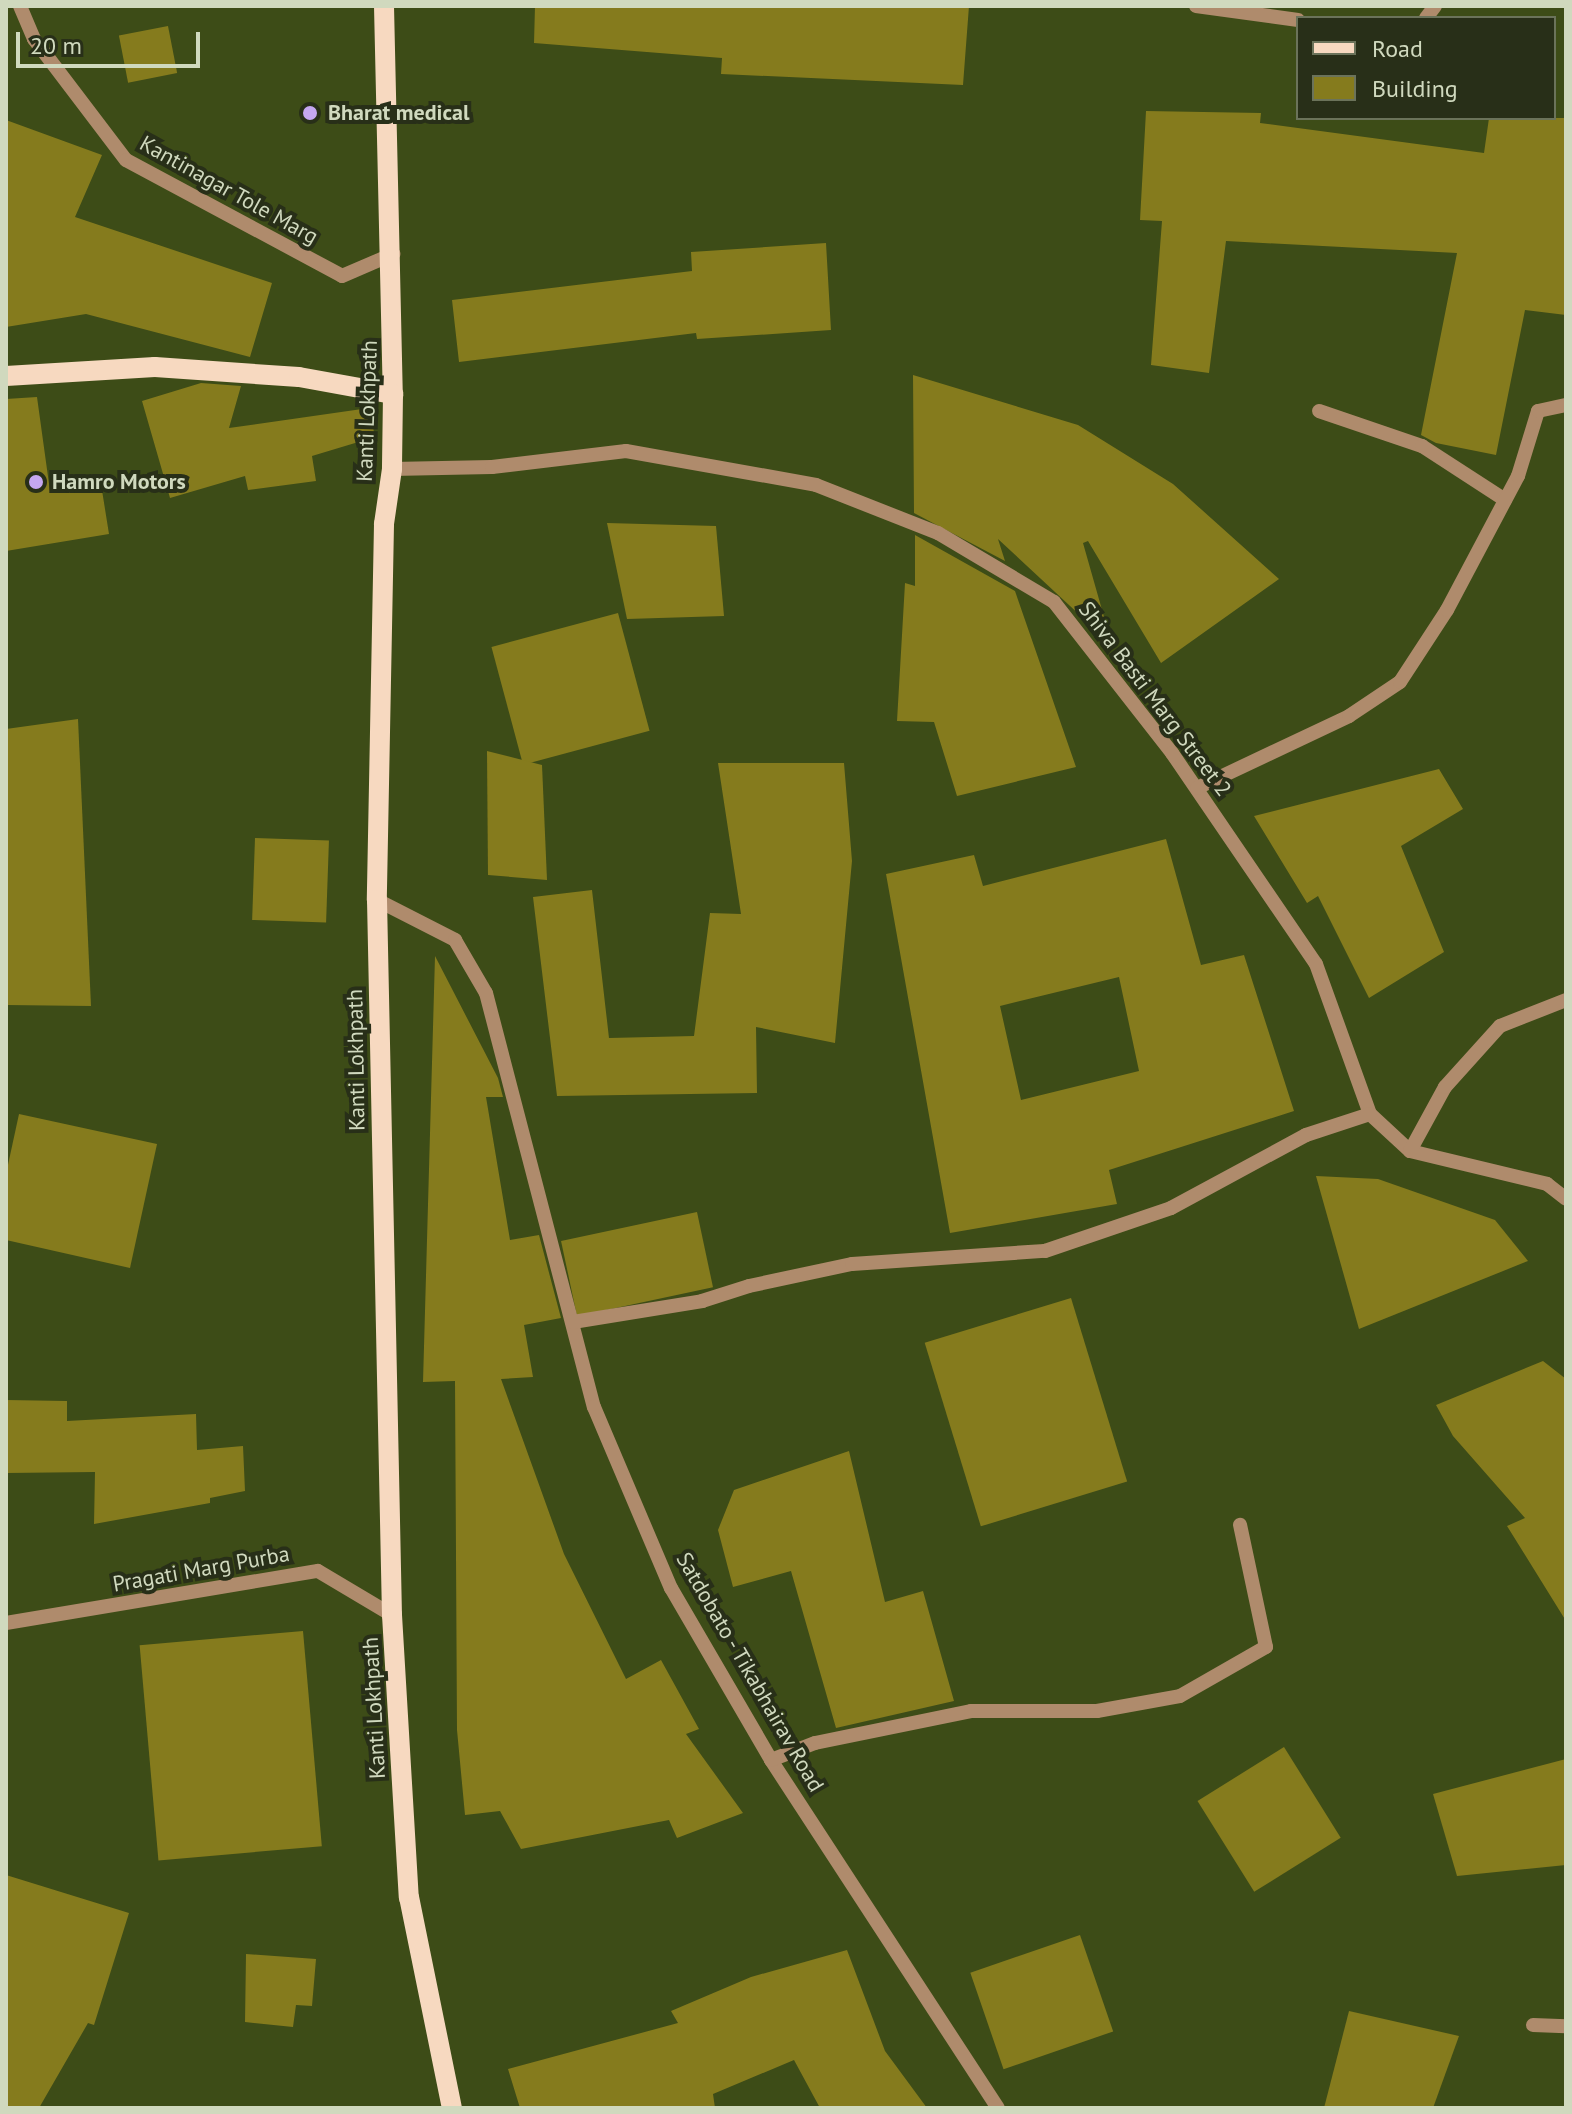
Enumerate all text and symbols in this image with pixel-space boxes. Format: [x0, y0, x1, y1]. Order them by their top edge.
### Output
scale bar [20, 16, 204, 66]
legend [1296, 16, 1556, 120]
text: 20 m [30, 30, 82, 61]
text: Road [1372, 33, 1423, 64]
text: Building [1372, 73, 1458, 104]
place label: Bharat medical [328, 100, 469, 126]
marker: Bharat medical [299, 102, 321, 124]
street label: Kantinagar Tole Marg [135, 130, 323, 250]
street label: Kanti Lokhpath [351, 340, 383, 482]
place label: Hamro Motors [52, 469, 186, 495]
marker: Hamro Motors [27, 473, 45, 491]
street label: Shiva Basti Marg Street 2 [1073, 597, 1237, 801]
street label: Kanti Lokhpath [342, 989, 370, 1131]
street label: Pragati Marg Purba [111, 1540, 291, 1598]
street label: Satdobato - Tikabhairav Road [669, 1546, 831, 1798]
street label: Kanti Lokhpath [357, 1637, 391, 1779]

